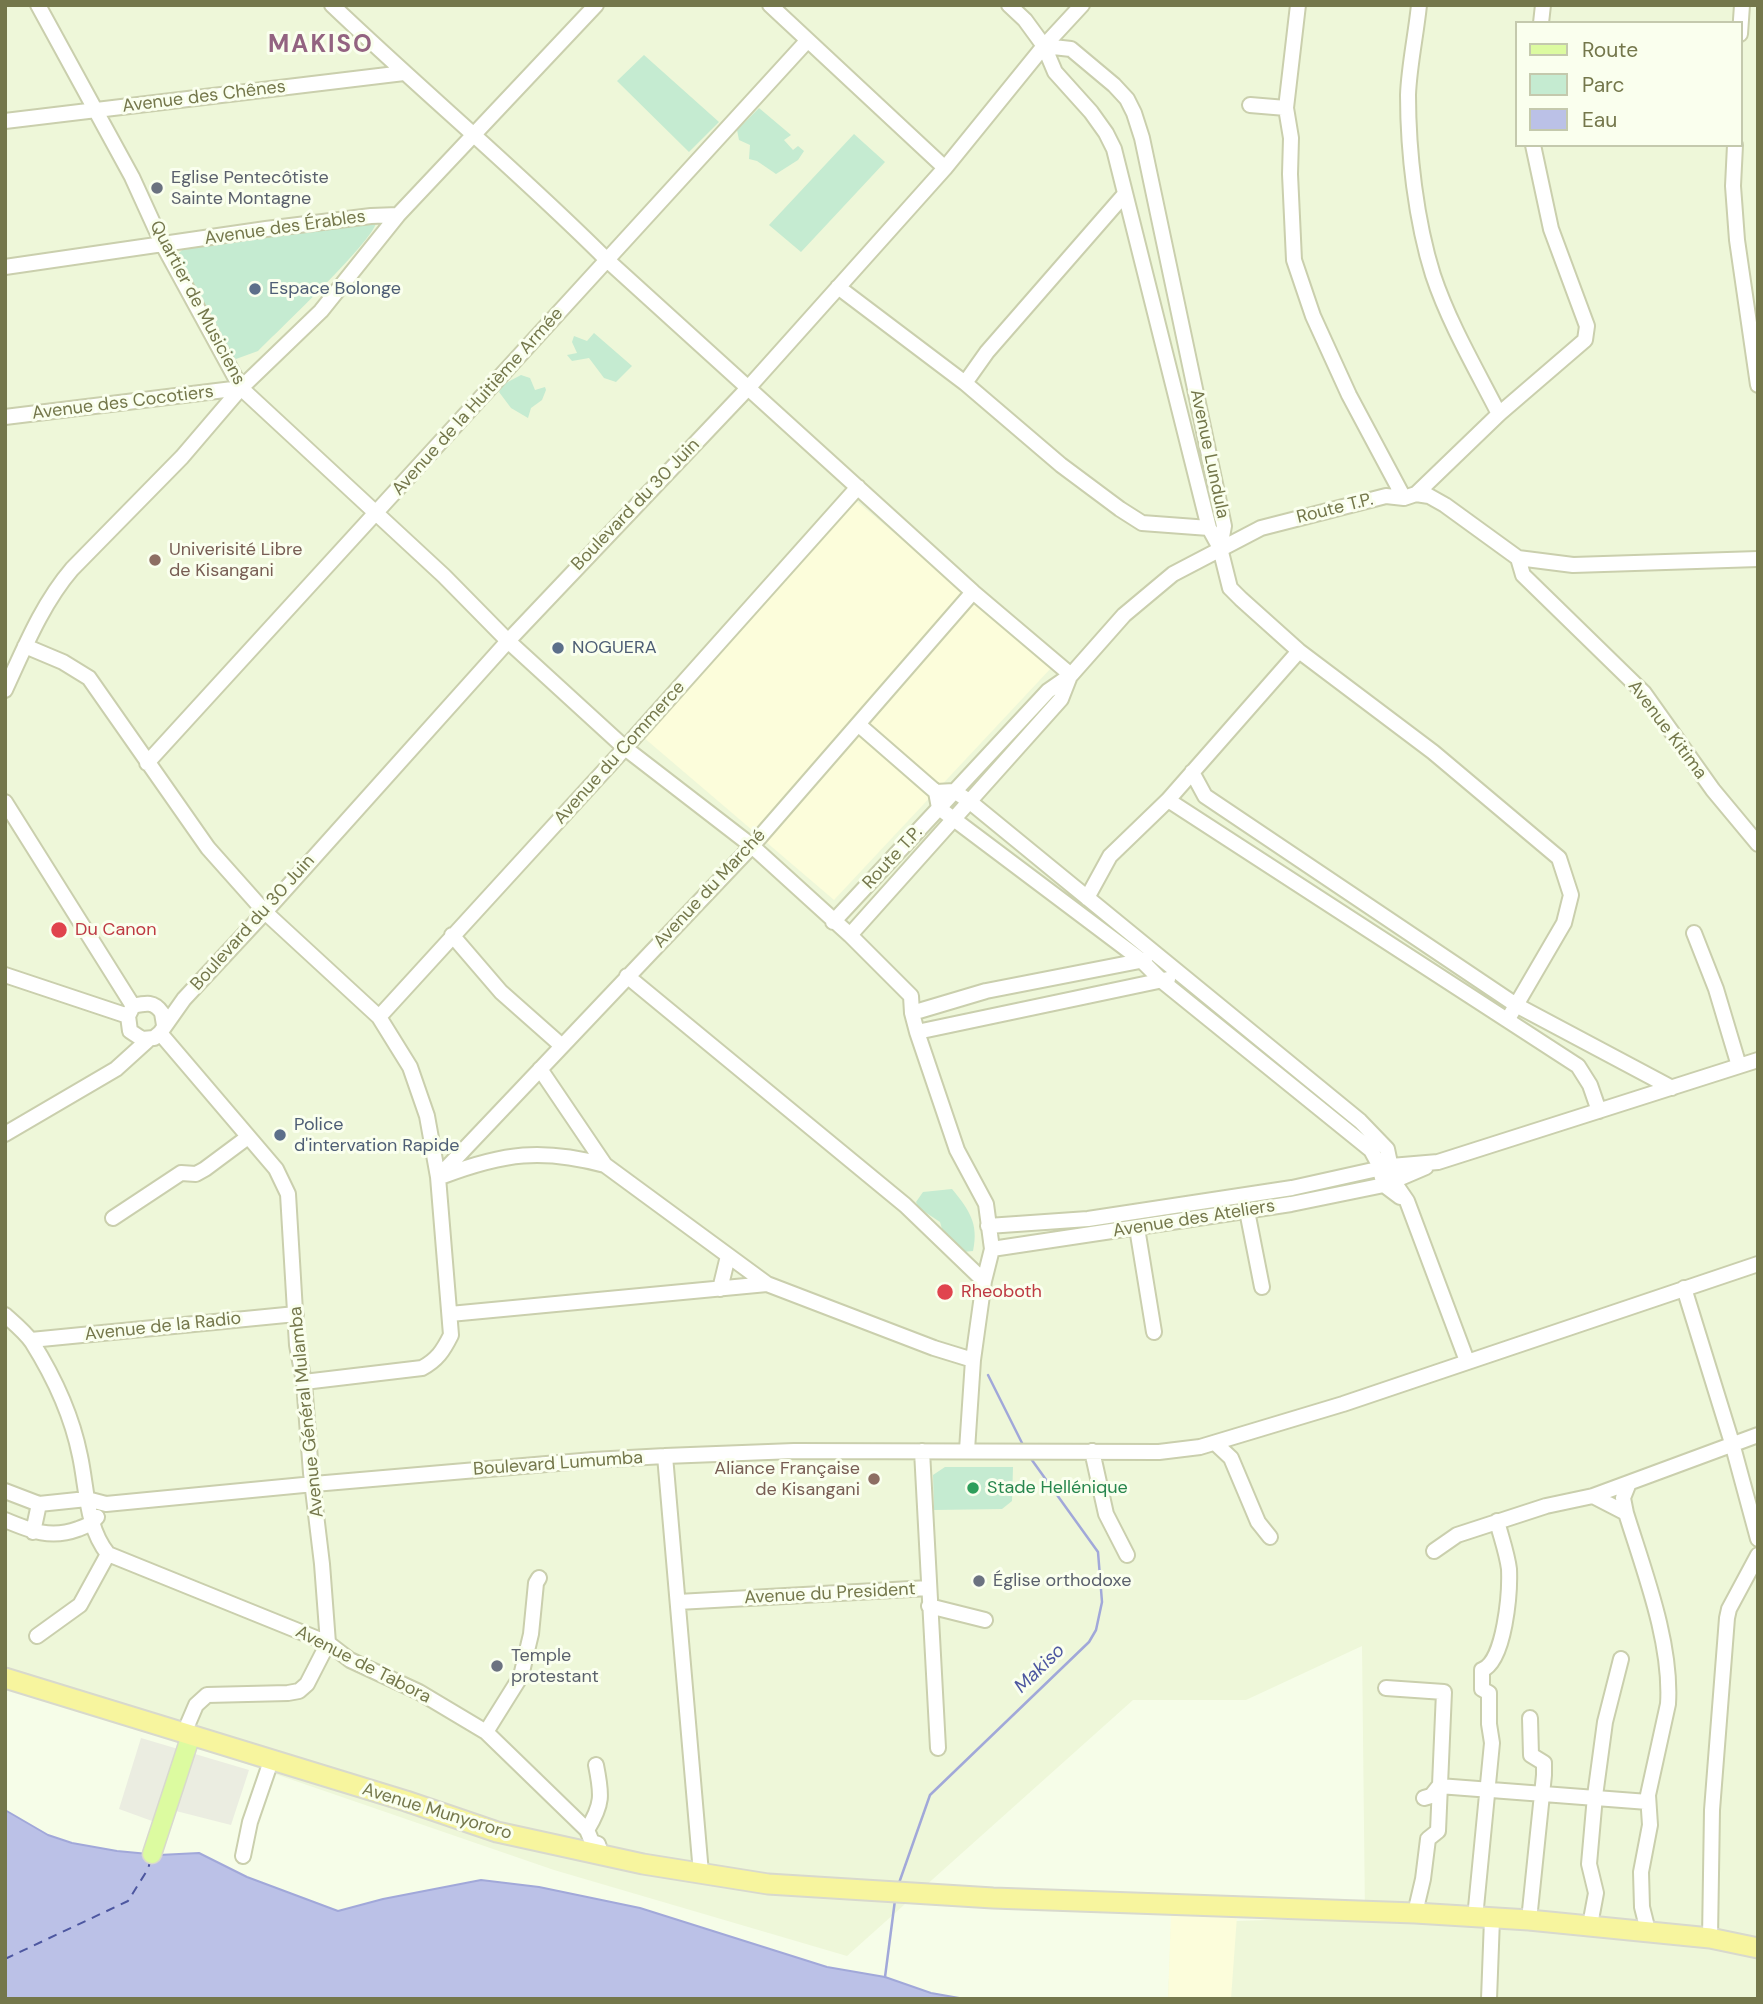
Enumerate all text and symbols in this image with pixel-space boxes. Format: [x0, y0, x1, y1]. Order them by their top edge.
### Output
legend [1514, 21, 1742, 147]
district label: MAKISO [269, 32, 373, 60]
text: Route [1582, 36, 1638, 64]
text: Parc [1582, 71, 1625, 99]
street label: Avenue des Chênes [121, 76, 287, 118]
text: Eau [1582, 106, 1617, 134]
place label: Eglise Pentecôtiste Sainte Montagne [171, 167, 329, 210]
marker: Eglise Pentecôtiste Sainte Montagne [149, 180, 165, 196]
street label: Avenue des Érables [203, 206, 367, 250]
street label: Quartier de Musiciens [144, 217, 250, 389]
place label: Espace Bolonge [269, 278, 401, 300]
marker: Espace Bolonge [247, 281, 263, 297]
street label: Avenue de la Huitième Armée [388, 304, 568, 500]
street label: Avenue des Cocotiers [31, 381, 215, 425]
street label: Avenue Lundula [1185, 387, 1233, 521]
street label: Boulevard du 30 Juin [567, 435, 705, 575]
street label: Route T.P. [1295, 489, 1375, 529]
place label: Univerisité Libre de Kisangani [169, 539, 302, 582]
marker: Univerisité Libre de Kisangani [147, 552, 163, 568]
place label: NOGUERA [572, 637, 657, 659]
marker: NOGUERA [550, 640, 566, 656]
street label: Avenue Kitima [1623, 676, 1711, 784]
street label: Avenue du Commerce [550, 677, 690, 829]
street label: Route T.P. [859, 822, 927, 894]
street label: Avenue du Marché [649, 825, 771, 953]
street label: Boulevard du 30 Juin [186, 851, 320, 995]
place label: Du Canon [75, 919, 157, 941]
marker: Du Canon [49, 920, 69, 940]
place label: Police d'intervation Rapide [294, 1114, 460, 1156]
marker: Police d'intervation Rapide [272, 1127, 288, 1143]
street label: Avenue des Ateliers [1111, 1196, 1277, 1242]
place label: Rheoboth [961, 1281, 1042, 1303]
marker: Rheoboth [935, 1282, 955, 1302]
street label: Avenue Général Mulamba [285, 1305, 329, 1519]
street label: Avenue de la Radio [84, 1308, 242, 1346]
street label: Boulevard Lumumba [472, 1447, 644, 1481]
place label: Aliance Française de Kisangani [714, 1458, 860, 1500]
marker: Aliance Française de Kisangani [866, 1471, 882, 1487]
place label: Stade Hellénique [987, 1477, 1128, 1499]
marker: Stade Hellénique [965, 1480, 981, 1496]
place label: Église orthodoxe [993, 1570, 1131, 1592]
marker: Église orthodoxe [971, 1573, 987, 1589]
street label: Avenue du President [744, 1579, 916, 1609]
street label: Avenue de Tabora [292, 1622, 434, 1708]
water label: Makiso [1010, 1640, 1070, 1698]
place label: Temple protestant [511, 1645, 599, 1688]
marker: Temple protestant [489, 1658, 505, 1674]
street label: Avenue Munyororo [360, 1779, 514, 1845]

